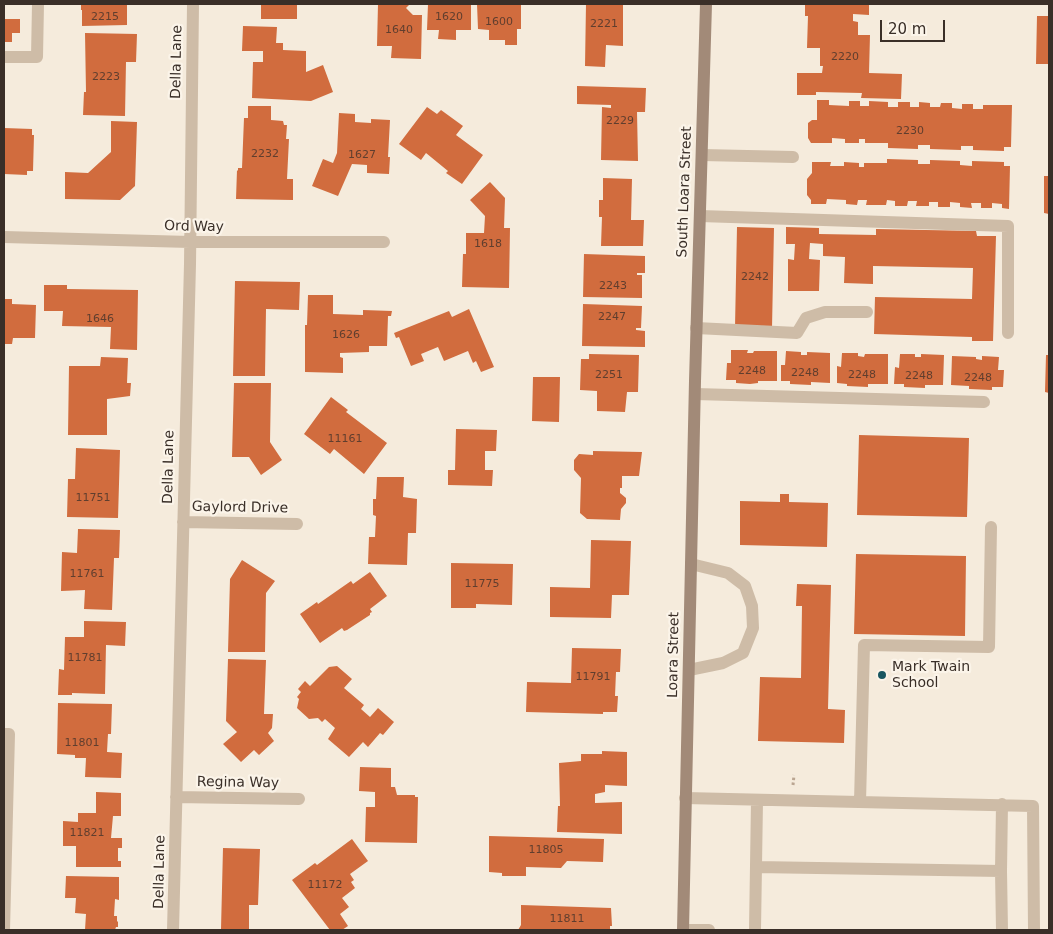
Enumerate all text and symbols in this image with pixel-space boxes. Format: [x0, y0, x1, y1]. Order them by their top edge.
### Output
house number: 2215 [91, 10, 119, 24]
house number: 1620 [435, 10, 463, 24]
scale bar [883, 10, 948, 42]
house number: 1600 [485, 15, 513, 29]
house number: 2221 [590, 17, 618, 31]
text: 20 m [888, 20, 926, 38]
house number: 1640 [385, 23, 413, 37]
street label: Della Lane [168, 25, 186, 99]
house number: 2220 [831, 50, 859, 64]
house number: 2223 [92, 70, 120, 84]
house number: 2229 [606, 114, 634, 128]
house number: 2230 [896, 124, 924, 138]
street label: South Loara Street [674, 126, 696, 258]
house number: 2232 [251, 147, 279, 161]
house number: 1627 [348, 148, 376, 162]
street label: Ord Way [164, 218, 224, 236]
house number: 1618 [474, 237, 502, 251]
house number: 2242 [741, 270, 769, 284]
house number: 2243 [599, 279, 627, 293]
house number: 2247 [598, 310, 626, 324]
house number: 1646 [86, 312, 114, 326]
house number: 1626 [332, 328, 360, 342]
house number: 2248 [738, 364, 766, 378]
house number: 2248 [791, 366, 819, 380]
house number: 2251 [595, 368, 623, 382]
house number: 2248 [848, 368, 876, 382]
house number: 2248 [905, 369, 933, 383]
house number: 2248 [964, 371, 992, 385]
street label: Della Lane [160, 430, 178, 504]
house number: 11161 [328, 432, 362, 446]
house number: 11751 [76, 491, 110, 505]
street label: Gaylord Drive [192, 499, 288, 517]
house number: 11761 [70, 567, 104, 581]
house number: 11775 [465, 577, 499, 591]
street label: Loara Street [665, 612, 683, 698]
house number: 11781 [68, 651, 102, 665]
place label: Mark Twain School [892, 659, 970, 692]
marker: Mark Twain School [876, 669, 888, 681]
house number: 11791 [576, 670, 610, 684]
house number: 11801 [65, 736, 99, 750]
street label: Regina Way [197, 774, 279, 792]
house number: 11821 [70, 826, 104, 840]
street label: Della Lane [151, 835, 169, 909]
house number: 11805 [529, 843, 563, 857]
house number: 11172 [308, 878, 342, 892]
house number: 11811 [550, 912, 584, 926]

